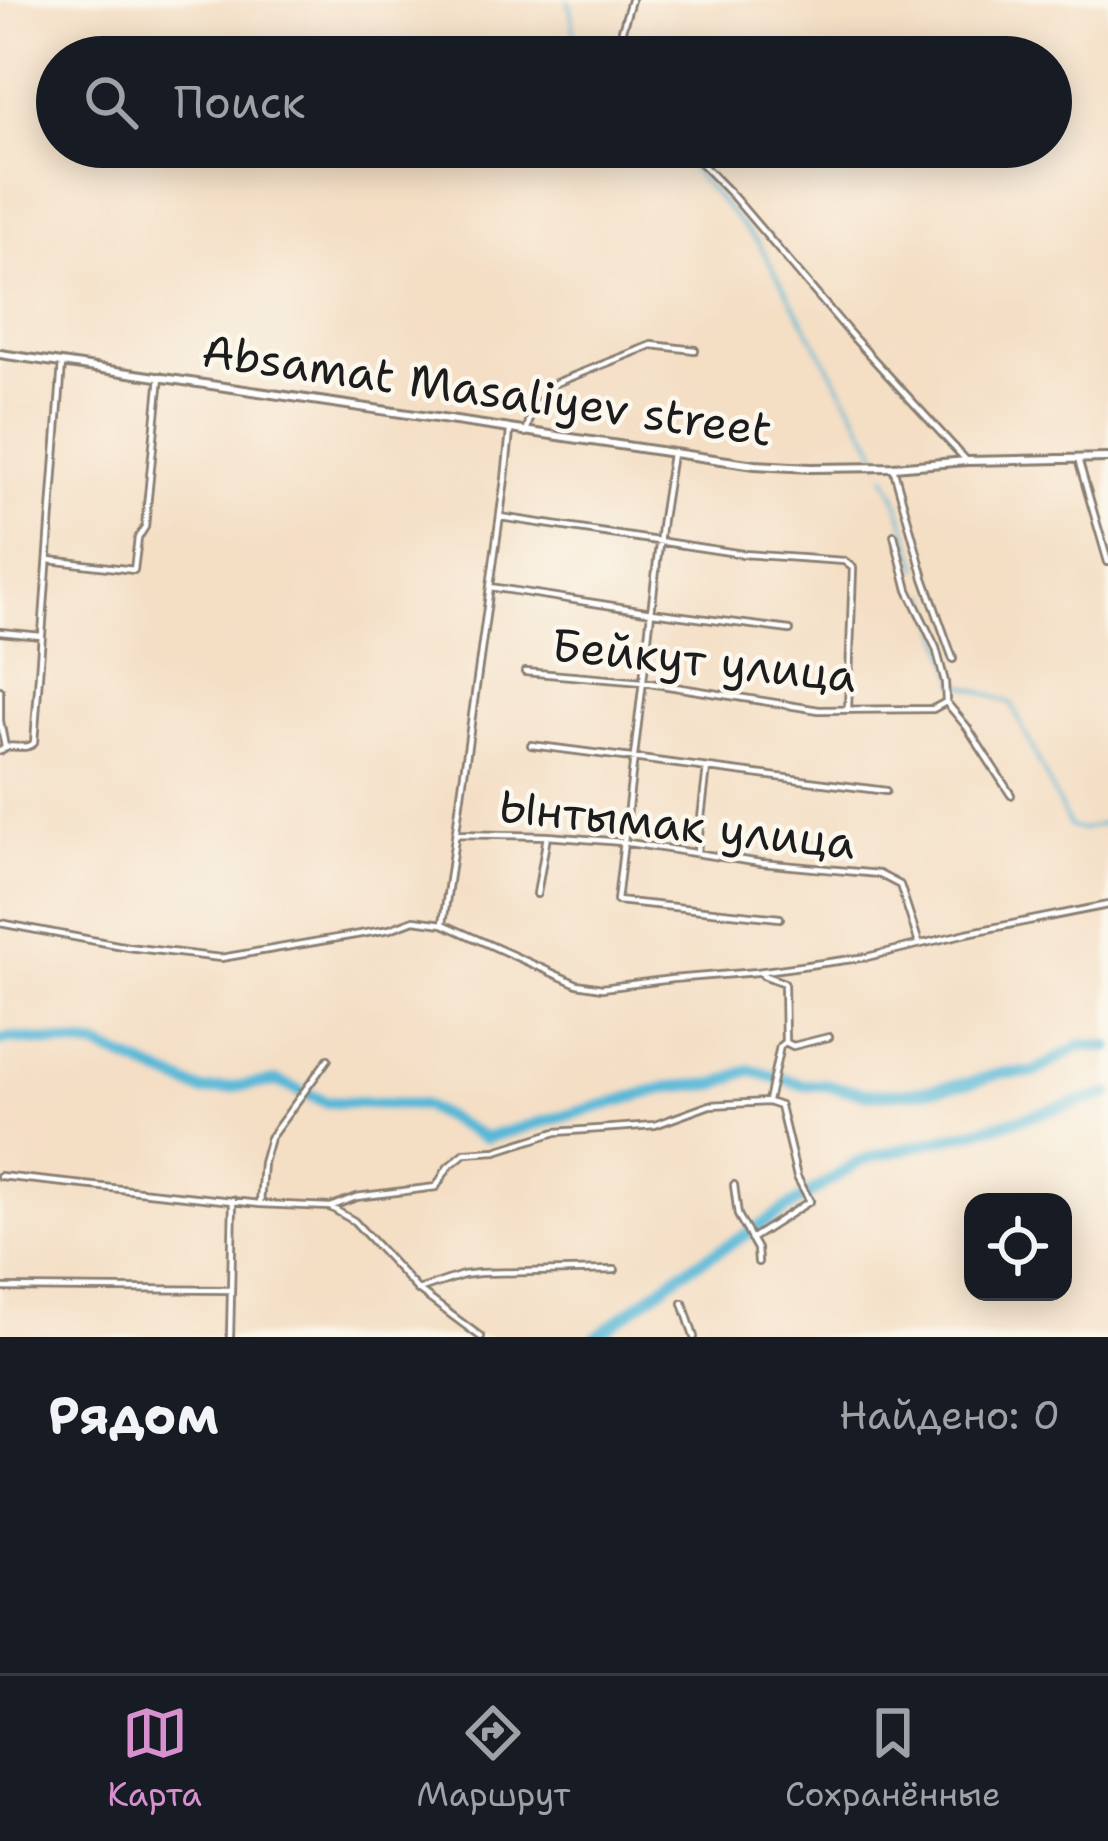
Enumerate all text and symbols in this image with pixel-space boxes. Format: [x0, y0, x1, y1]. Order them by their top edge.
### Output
search box [36, 36, 1072, 168]
icon: search [78, 69, 144, 135]
text: Поиск [174, 72, 305, 132]
street label: Absamat Masaliyev street [198, 320, 776, 460]
street label: Бейкут улица [549, 614, 859, 706]
street label: Ынтымак улица [496, 775, 858, 873]
map controls [964, 1193, 1072, 1301]
button: locate [964, 1193, 1072, 1301]
text: Рядом [48, 1381, 219, 1449]
text: Найдено: 0 [839, 1389, 1060, 1441]
tab: Карта [107, 1700, 202, 1817]
tab: Маршрут [416, 1700, 570, 1817]
tab: Сохранённые [785, 1700, 1001, 1817]

